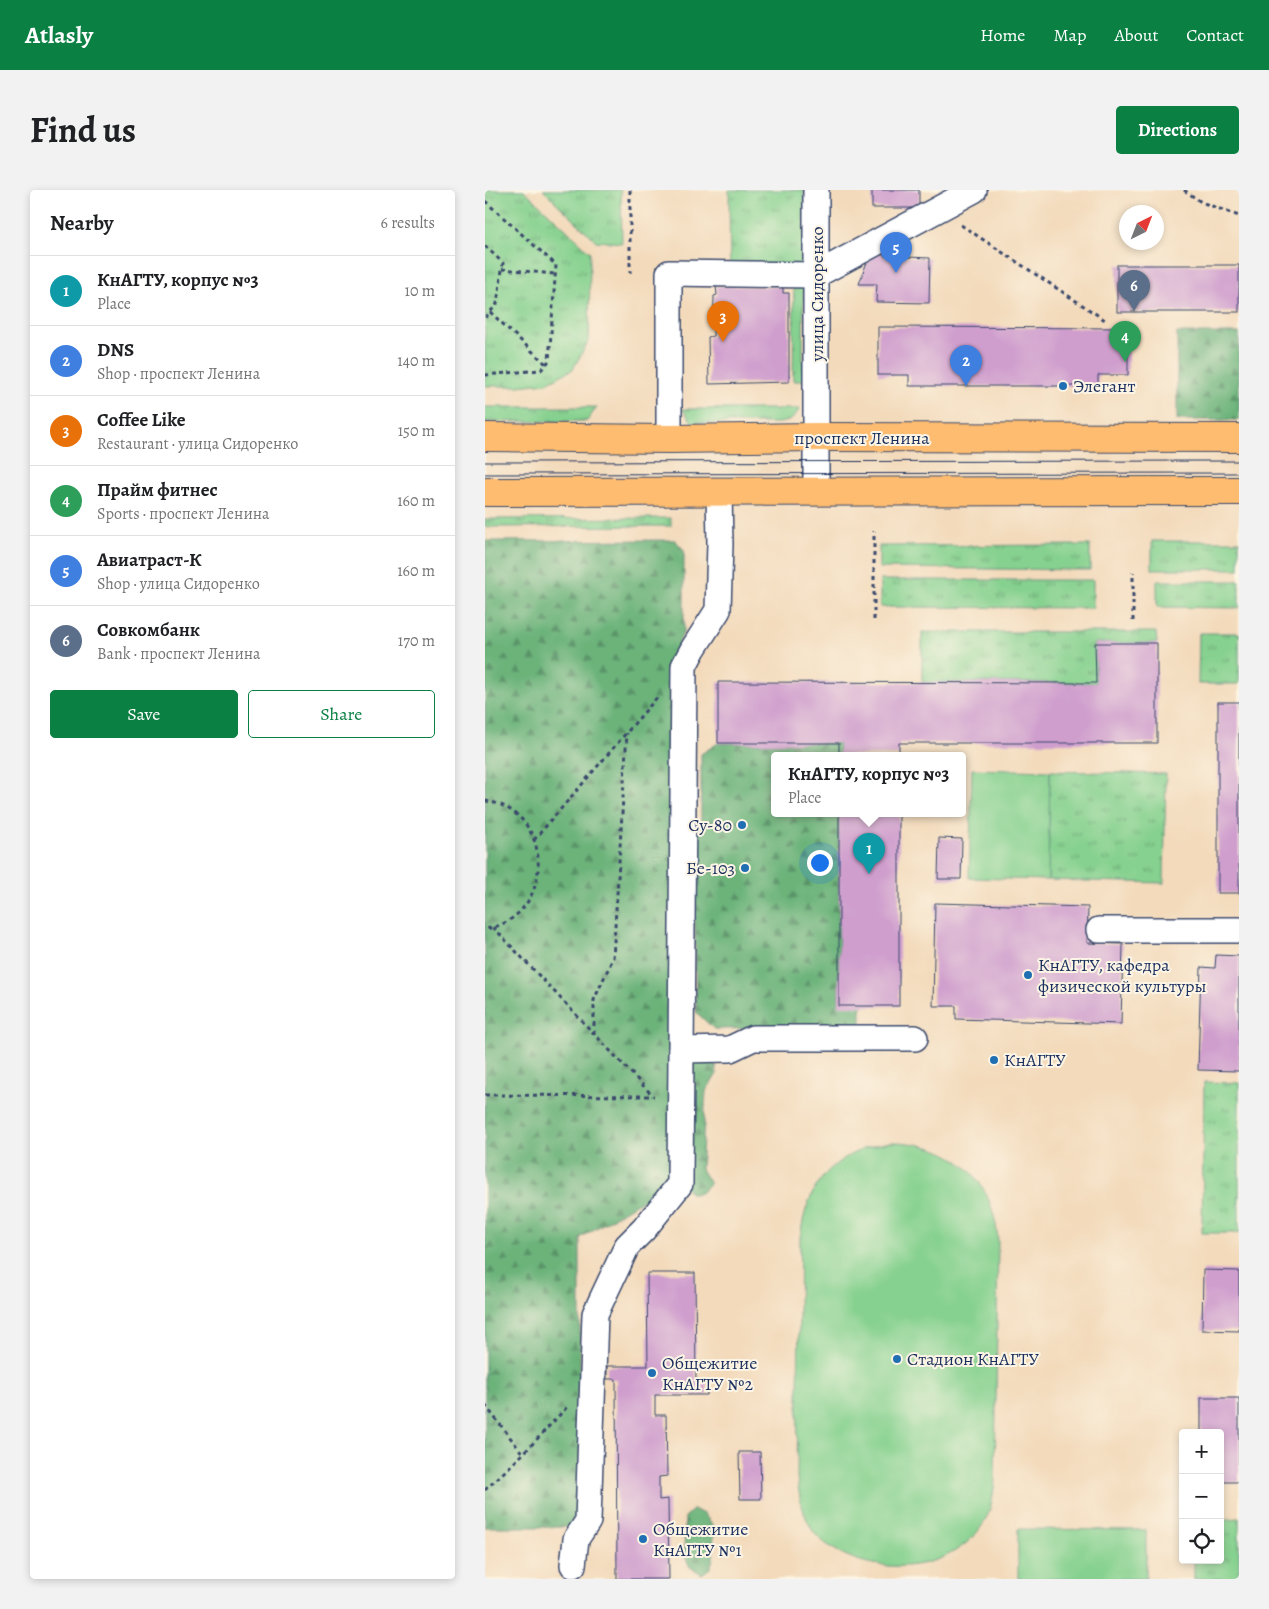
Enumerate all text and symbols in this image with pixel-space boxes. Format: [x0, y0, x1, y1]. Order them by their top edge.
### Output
text: Atlasly [25, 19, 93, 51]
text: Home [980, 23, 1025, 47]
text: Map [1053, 23, 1086, 47]
text: About [1114, 23, 1158, 47]
text: Contact [1186, 23, 1244, 47]
text: Find us [30, 106, 136, 154]
button: Directions [1116, 106, 1239, 154]
north arrow [1119, 205, 1164, 250]
text: Nearby [50, 209, 113, 237]
text: 6 results [381, 212, 435, 234]
street label: улица Сидоренко [805, 226, 829, 363]
pin: 5 [880, 232, 912, 273]
text: КнАГТУ, корпус №3 [97, 267, 259, 293]
pin: 6 [1118, 270, 1150, 311]
text: 1 [63, 280, 69, 302]
text: 10 m [405, 280, 435, 302]
text: Place [97, 293, 131, 315]
pin: 3 [707, 301, 739, 342]
pin: 4 [1109, 321, 1141, 362]
text: DNS [97, 337, 134, 363]
pin: 2 [950, 345, 982, 386]
text: 2 [62, 350, 70, 372]
text: 140 m [397, 350, 435, 372]
text: Shop · проспект Ленина [97, 363, 260, 385]
place label: Элегант [1073, 374, 1136, 398]
marker: Элегант [1057, 380, 1069, 392]
text: Coffee Like [97, 407, 185, 433]
text: 3 [63, 420, 69, 442]
text: 150 m [398, 420, 435, 442]
street label: проспект Ленина [794, 426, 930, 450]
text: Restaurant · улица Сидоренко [97, 433, 298, 455]
text: Прайм фитнес [97, 477, 218, 503]
text: 4 [62, 490, 70, 512]
text: 160 m [397, 490, 435, 512]
text: Sports · проспект Ленина [97, 503, 270, 525]
text: Авиатраст-К [97, 547, 202, 573]
text: 5 [63, 560, 69, 582]
text: 160 m [397, 560, 435, 582]
text: Shop · улица Сидоренко [97, 573, 260, 595]
text: Совкомбанк [97, 617, 200, 643]
text: 6 [62, 630, 70, 652]
text: 170 m [398, 630, 435, 652]
text: Bank · проспект Ленина [97, 643, 261, 665]
button: Save [50, 690, 238, 738]
button: Share [248, 690, 435, 738]
popup [771, 752, 966, 817]
text: КнАГТУ, корпус №3 [788, 761, 949, 787]
text: Place [788, 787, 822, 809]
place label: Су-80 [688, 813, 732, 837]
marker: Су-80 [736, 819, 748, 831]
pin: 1 [853, 833, 885, 874]
your location [807, 850, 833, 876]
place label: Бе-103 [686, 856, 735, 880]
marker: Бе-103 [739, 862, 751, 874]
place label: КнАГТУ, кафедра физической культуры [1038, 953, 1207, 998]
marker: КнАГТУ, кафедра физической культуры [1022, 969, 1034, 981]
place label: КнАГТУ [1004, 1048, 1066, 1072]
marker: КнАГТУ [988, 1054, 1000, 1066]
place label: Стадион КнАГТУ [907, 1347, 1039, 1371]
place label: Общежитие КнАГТУ №2 [662, 1351, 757, 1396]
marker: Стадион КнАГТУ [891, 1353, 903, 1365]
marker: Общежитие КнАГТУ №2 [646, 1367, 658, 1379]
map controls [1179, 1429, 1224, 1564]
button: + [1179, 1429, 1224, 1474]
button: − [1179, 1474, 1224, 1519]
place label: Общежитие КнАГТУ №1 [653, 1517, 748, 1562]
button: locate [1179, 1519, 1224, 1564]
marker: Общежитие КнАГТУ №1 [637, 1533, 649, 1545]

